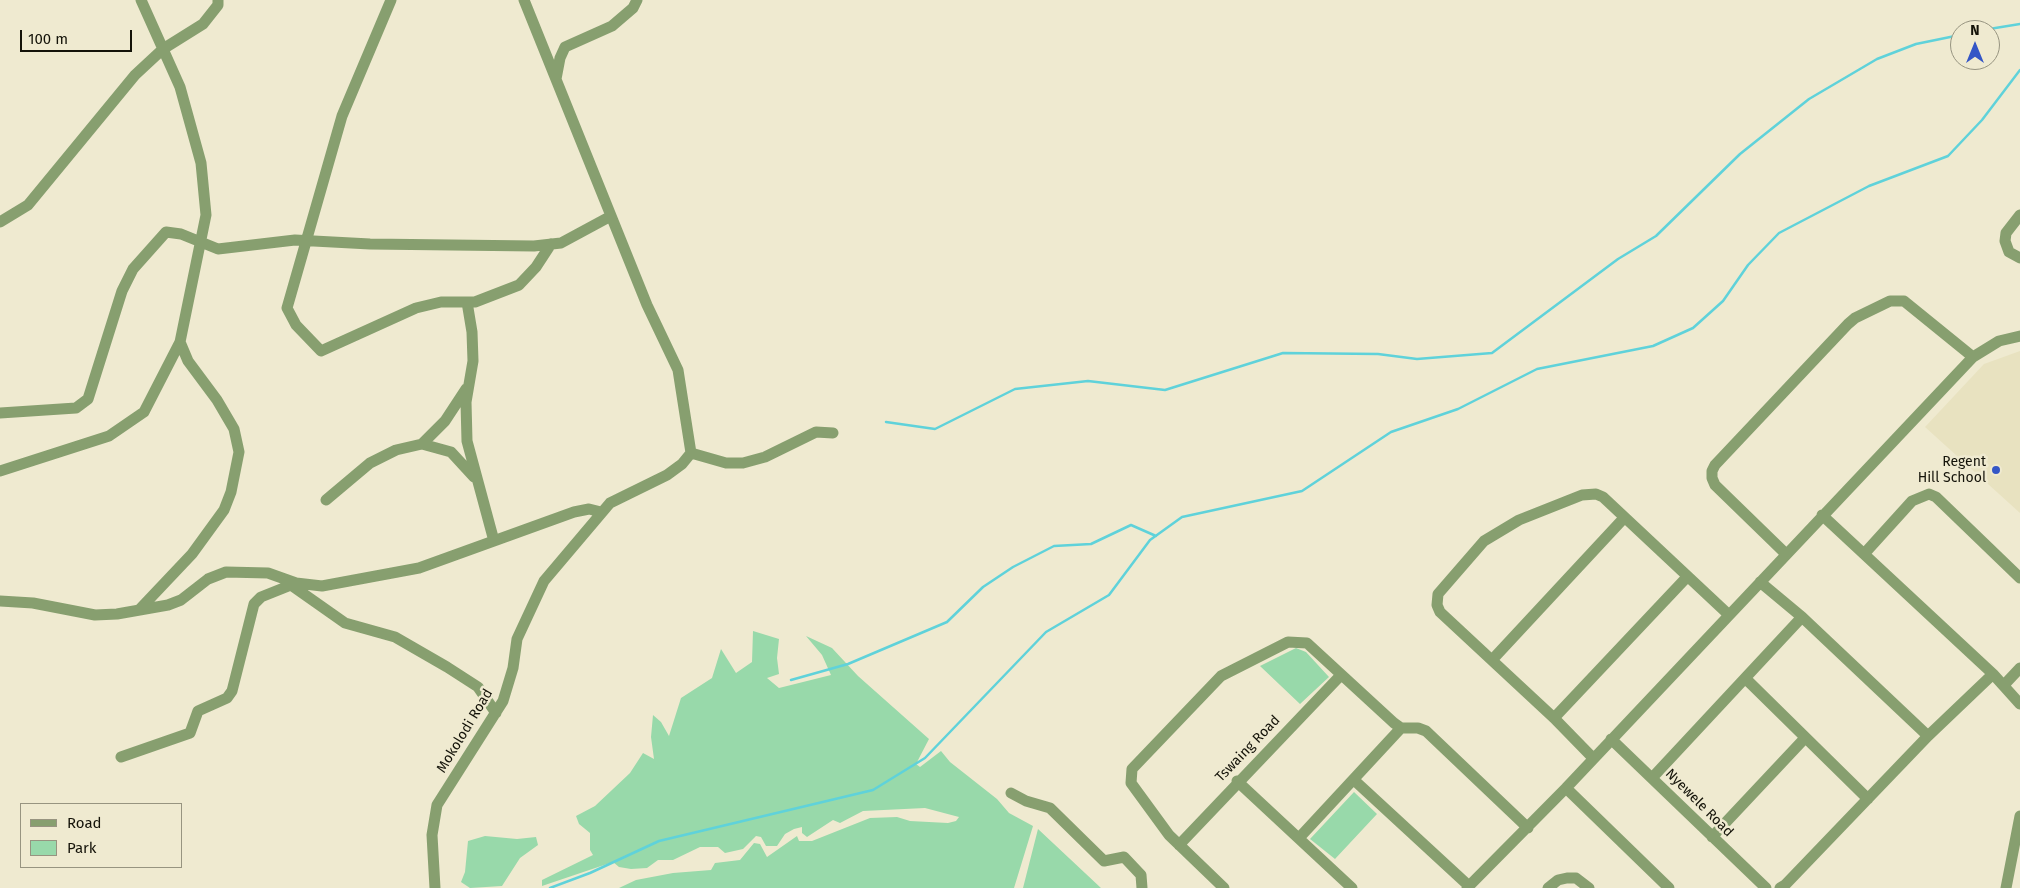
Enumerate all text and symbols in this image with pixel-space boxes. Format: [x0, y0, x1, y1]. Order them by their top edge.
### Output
scale bar [22, 20, 135, 52]
north arrow [1950, 20, 2000, 70]
text: N [1970, 22, 1980, 39]
text: 100 m [28, 30, 68, 48]
place label: Regent Hill School [1918, 454, 1986, 487]
marker: Regent Hill School [1990, 464, 2002, 476]
street label: Mokolodi Road [433, 686, 497, 776]
street label: Tswaing Road [1212, 712, 1284, 786]
street label: Nyewele Road [1661, 765, 1737, 841]
legend [20, 803, 182, 868]
text: Road [67, 814, 102, 832]
text: Park [67, 839, 97, 857]

